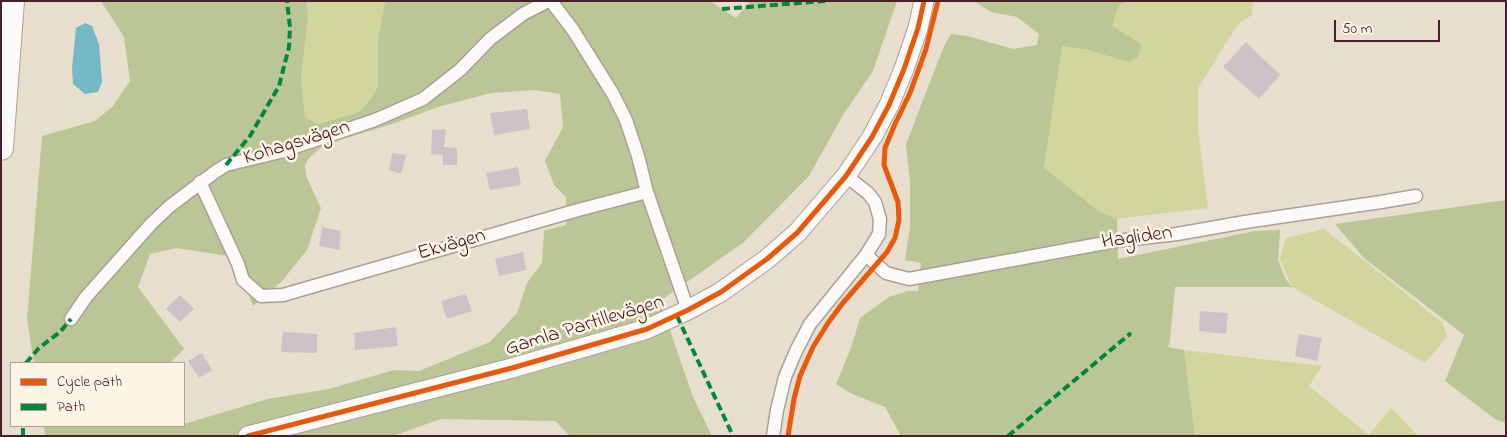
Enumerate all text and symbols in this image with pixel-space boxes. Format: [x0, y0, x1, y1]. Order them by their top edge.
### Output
scale bar [1337, 10, 1443, 42]
text: 50 m [1342, 18, 1372, 40]
street label: Kohagsvägen [241, 116, 353, 172]
street label: Hagliden [1100, 222, 1174, 256]
street label: Ekvägen [415, 224, 489, 268]
street label: Gamla Partillevägen [502, 291, 668, 363]
legend [10, 362, 185, 427]
text: Cycle path [57, 371, 122, 393]
text: Path [57, 396, 85, 418]

